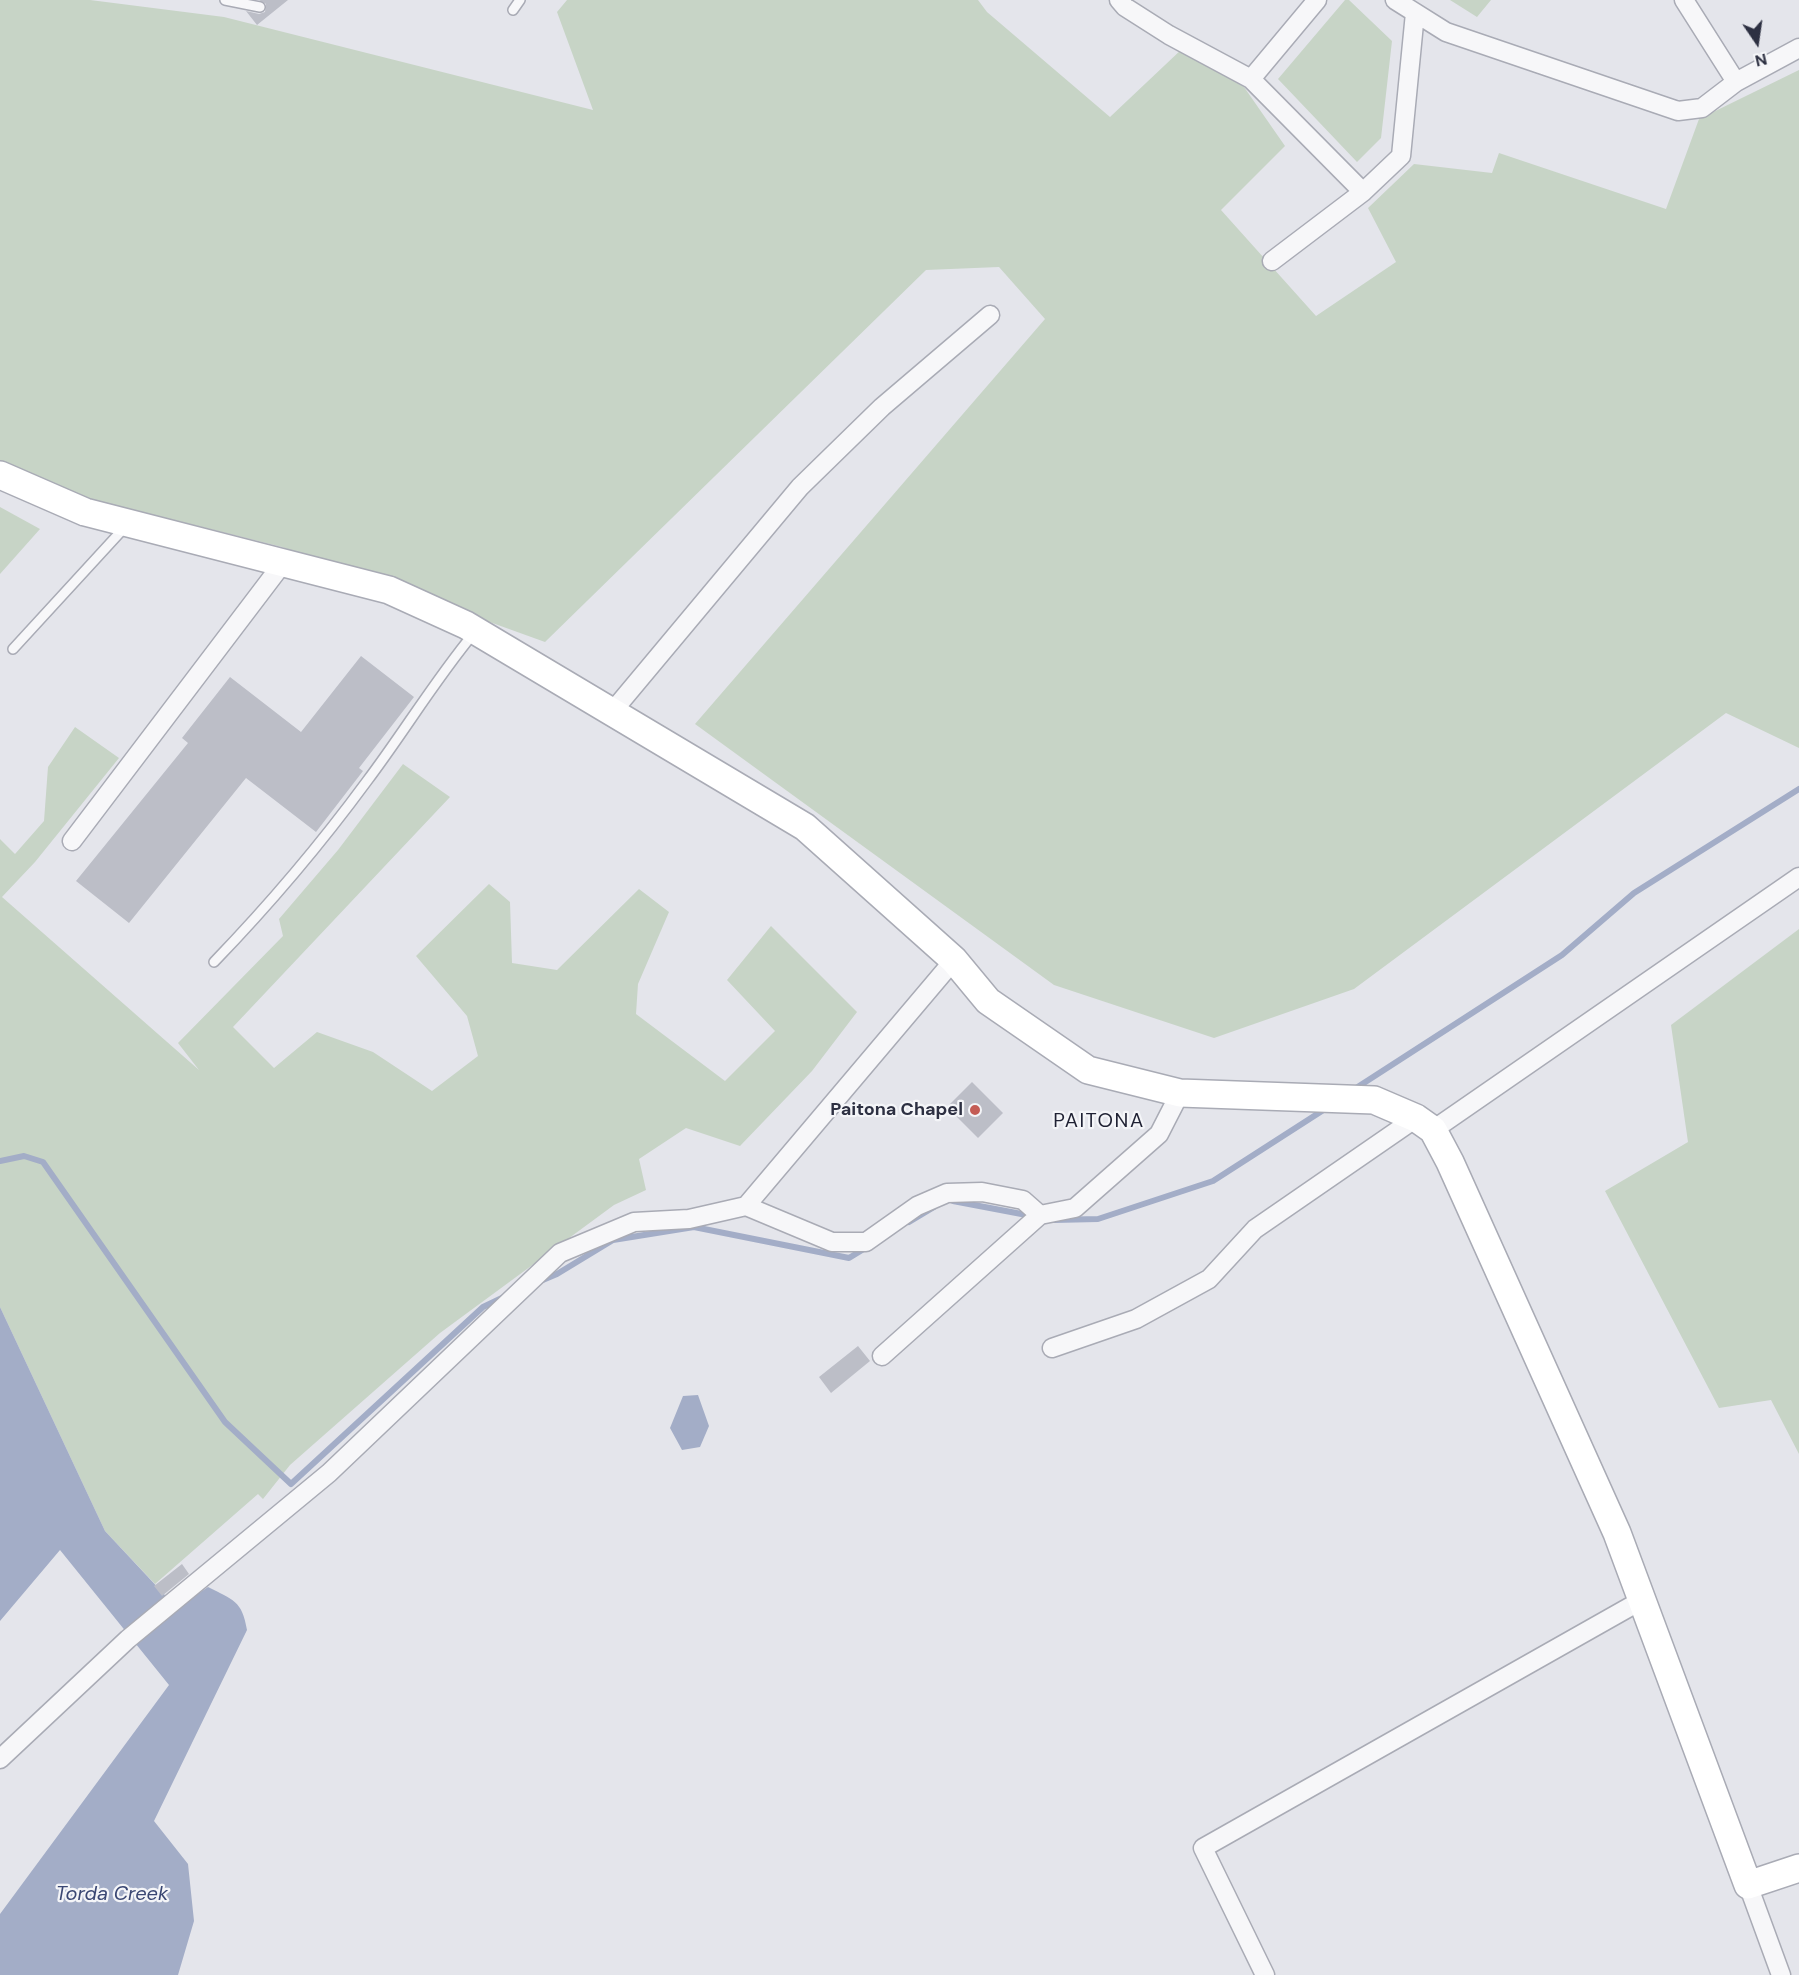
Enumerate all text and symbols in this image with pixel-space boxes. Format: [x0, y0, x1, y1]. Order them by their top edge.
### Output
north arrow [1727, 12, 1787, 72]
text: N [1753, 48, 1769, 72]
place label: Paitona Chapel [830, 1099, 963, 1121]
marker: Paitona Chapel [968, 1103, 982, 1117]
district label: PAITONA [1053, 1110, 1145, 1134]
water label: Torda Creek [56, 1883, 168, 1907]

